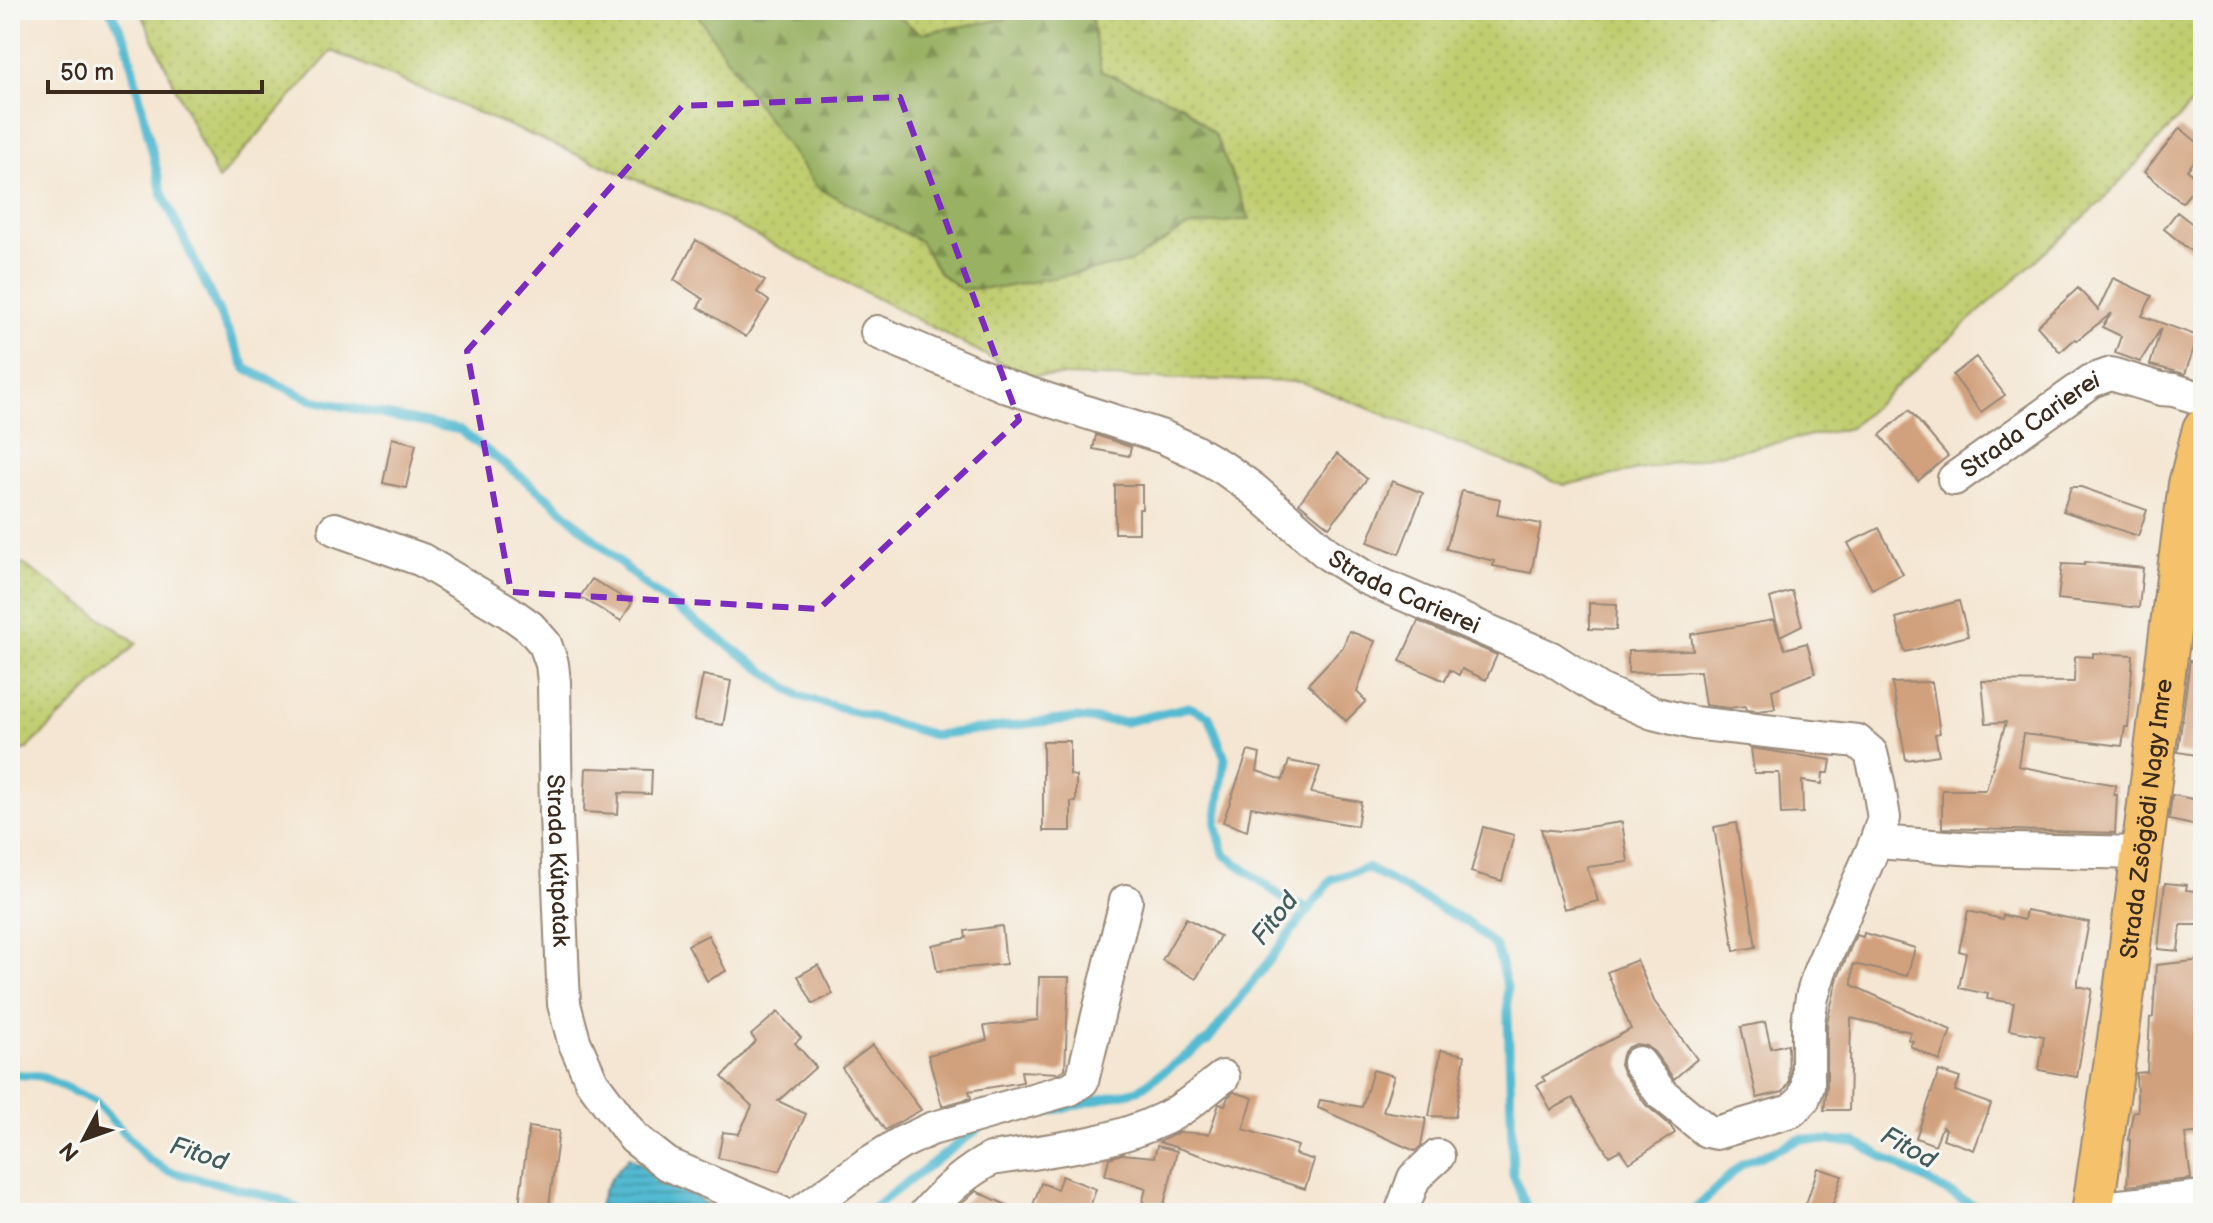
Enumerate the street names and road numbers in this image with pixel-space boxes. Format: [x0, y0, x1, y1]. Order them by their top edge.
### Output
street label: Strada Carierei [1955, 365, 2103, 484]
street label: Strada Carierei [1323, 544, 1484, 641]
street label: Strada Zsögödi Nagy Imre [2114, 677, 2179, 960]
street label: Strada Kútpatak [540, 774, 576, 948]

